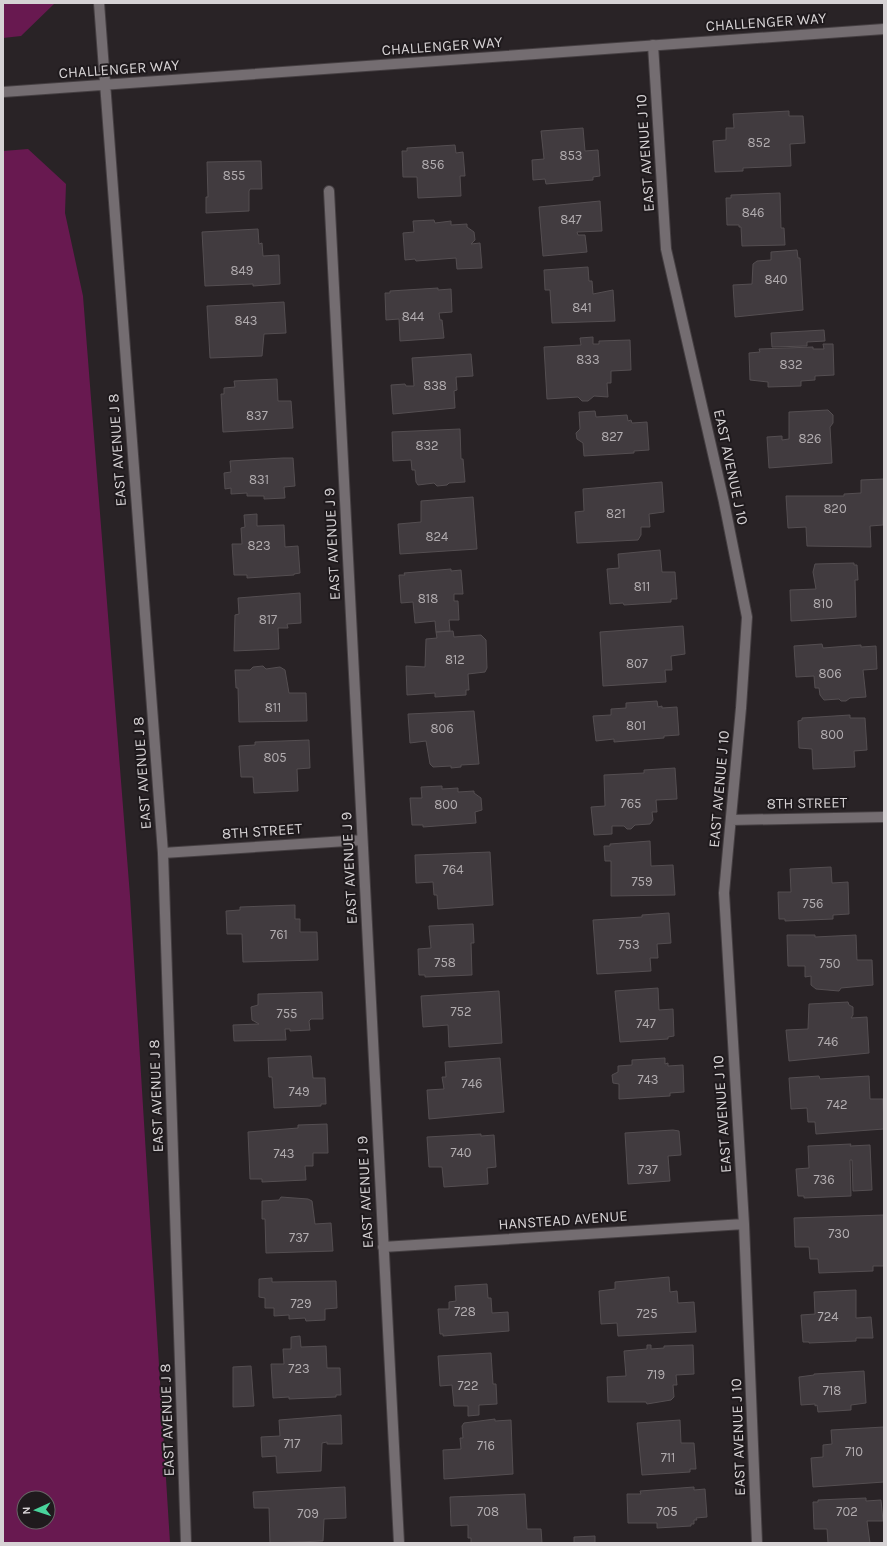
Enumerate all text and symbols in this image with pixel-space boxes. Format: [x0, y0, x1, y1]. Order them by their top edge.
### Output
street label: CHALLENGER WAY [705, 9, 828, 35]
street label: CHALLENGER WAY [381, 33, 504, 59]
street label: CHALLENGER WAY [58, 56, 181, 82]
street label: EAST AVENUE J 10 [632, 94, 658, 212]
house number: 852 [748, 135, 770, 150]
house number: 853 [559, 148, 583, 163]
house number: 856 [422, 157, 444, 172]
house number: 855 [223, 168, 245, 183]
house number: 846 [742, 205, 764, 220]
house number: 847 [560, 212, 582, 227]
house number: 849 [231, 263, 253, 278]
house number: 840 [765, 272, 788, 287]
house number: 841 [572, 300, 592, 315]
house number: 844 [402, 309, 424, 324]
house number: 843 [235, 313, 257, 328]
house number: 833 [576, 352, 600, 367]
house number: 832 [779, 357, 803, 372]
house number: 838 [423, 378, 447, 393]
street label: EAST AVENUE J 8 [104, 393, 130, 507]
house number: 837 [246, 408, 268, 423]
street label: EAST AVENUE J 10 [710, 408, 752, 527]
house number: 827 [601, 429, 623, 444]
house number: 826 [799, 431, 821, 446]
house number: 832 [415, 438, 439, 453]
house number: 831 [249, 472, 269, 487]
street label: EAST AVENUE J 9 [320, 487, 344, 601]
house number: 820 [823, 501, 847, 516]
house number: 821 [606, 506, 626, 521]
house number: 824 [426, 529, 448, 544]
house number: 823 [247, 538, 271, 553]
house number: 811 [634, 579, 650, 594]
house number: 818 [418, 591, 438, 606]
house number: 810 [813, 596, 833, 611]
house number: 817 [259, 612, 277, 627]
house number: 812 [445, 652, 465, 667]
house number: 807 [626, 656, 648, 671]
house number: 806 [818, 666, 842, 681]
house number: 811 [265, 700, 281, 715]
street label: EAST AVENUE J 8 [129, 716, 155, 830]
house number: 801 [626, 718, 646, 733]
house number: 806 [430, 721, 454, 736]
house number: 800 [820, 727, 844, 742]
street label: EAST AVENUE J 10 [705, 729, 733, 848]
house number: 805 [263, 750, 287, 765]
street label: 8TH STREET [767, 793, 848, 813]
house number: 765 [621, 796, 641, 811]
house number: 800 [434, 797, 458, 812]
street label: EAST AVENUE J 9 [337, 811, 361, 925]
street label: 8TH STREET [221, 819, 303, 843]
house number: 764 [443, 862, 463, 877]
house number: 759 [632, 874, 652, 889]
house number: 756 [803, 896, 823, 911]
house number: 761 [270, 927, 288, 942]
house number: 753 [618, 937, 640, 952]
house number: 758 [434, 955, 456, 970]
house number: 750 [819, 956, 841, 971]
house number: 752 [451, 1004, 471, 1019]
house number: 755 [277, 1006, 297, 1021]
house number: 747 [636, 1016, 656, 1031]
house number: 746 [818, 1034, 838, 1049]
street label: EAST AVENUE J 8 [145, 1039, 167, 1153]
street label: EAST AVENUE J 10 [709, 1055, 735, 1173]
house number: 743 [637, 1072, 659, 1087]
house number: 746 [462, 1076, 482, 1091]
house number: 749 [289, 1084, 309, 1099]
house number: 742 [827, 1097, 847, 1112]
street label: EAST AVENUE J 9 [353, 1135, 377, 1249]
house number: 740 [450, 1145, 472, 1160]
house number: 743 [273, 1146, 295, 1161]
house number: 737 [638, 1162, 658, 1177]
house number: 736 [813, 1172, 835, 1187]
street label: HANSTEAD AVENUE [498, 1207, 628, 1233]
house number: 730 [828, 1226, 850, 1241]
house number: 737 [289, 1230, 309, 1245]
house number: 729 [290, 1296, 312, 1311]
house number: 728 [454, 1304, 476, 1319]
house number: 725 [637, 1306, 657, 1321]
house number: 724 [818, 1309, 838, 1324]
house number: 723 [288, 1361, 310, 1376]
street label: EAST AVENUE J 8 [156, 1363, 178, 1477]
house number: 719 [647, 1367, 665, 1382]
house number: 722 [457, 1378, 479, 1393]
street label: EAST AVENUE J 10 [727, 1378, 749, 1496]
house number: 718 [823, 1383, 841, 1398]
house number: 717 [284, 1436, 300, 1451]
house number: 716 [477, 1438, 495, 1453]
house number: 710 [845, 1444, 863, 1459]
house number: 711 [661, 1450, 675, 1465]
north arrow [16, 1490, 56, 1530]
house number: 708 [477, 1504, 499, 1519]
house number: 705 [656, 1504, 678, 1519]
house number: 702 [836, 1504, 858, 1519]
text: N [20, 1506, 33, 1515]
house number: 709 [297, 1506, 319, 1521]

